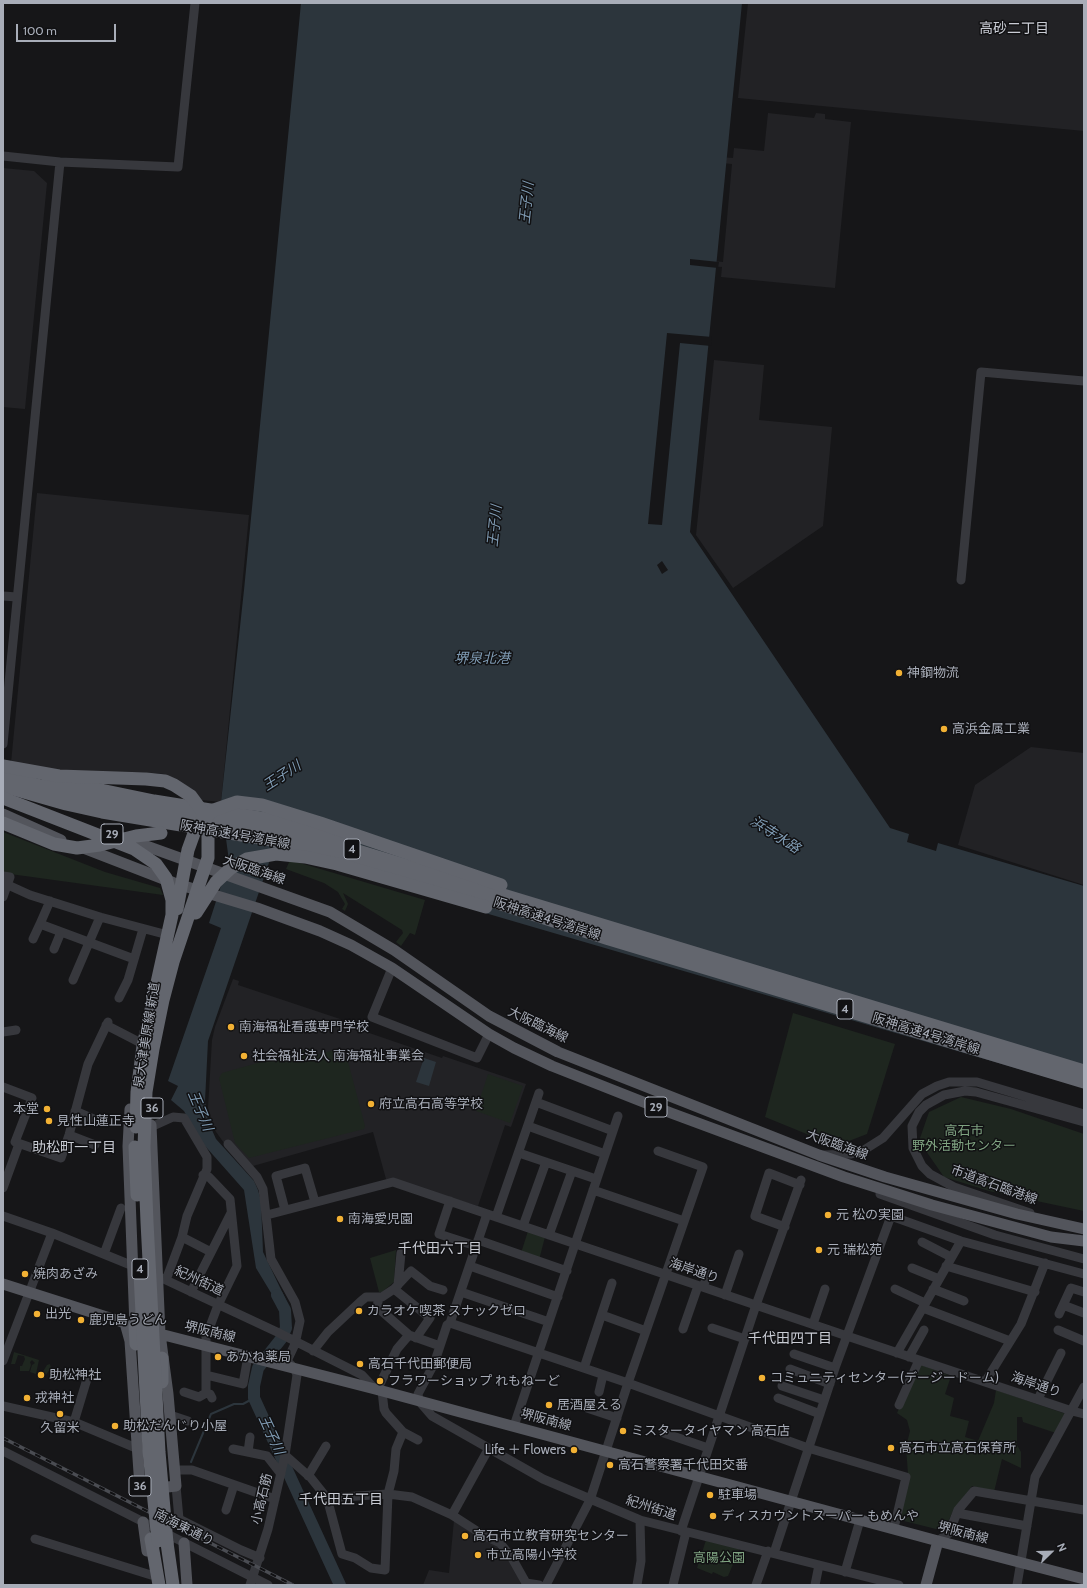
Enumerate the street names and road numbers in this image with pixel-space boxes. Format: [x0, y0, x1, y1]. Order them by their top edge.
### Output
street label: 阪神高速4号湾岸線 [179, 818, 291, 852]
road number: 29 [101, 824, 123, 844]
road number: 4 [344, 839, 360, 859]
street label: 大阪臨海線 [221, 852, 287, 888]
street label: 阪神高速4号湾岸線 [492, 894, 602, 944]
street label: 泉大津美原線 新道 [131, 981, 163, 1089]
road number: 4 [837, 999, 853, 1019]
street label: 大阪臨海線 [505, 1004, 571, 1046]
street label: 阪神高速4号湾岸線 [870, 1010, 982, 1058]
road number: 29 [645, 1097, 667, 1117]
road number: 36 [141, 1098, 163, 1118]
street label: 大阪臨海線 [804, 1127, 870, 1163]
street label: 市道高石臨港線 [949, 1162, 1039, 1208]
street label: 海岸通り [667, 1255, 721, 1287]
road number: 4 [132, 1259, 148, 1279]
street label: 紀州街道 [172, 1263, 226, 1299]
street label: 堺阪南線 [183, 1318, 237, 1346]
street label: 海岸通り [1009, 1369, 1063, 1401]
street label: 堺阪南線 [519, 1406, 573, 1434]
street label: 小高石筋 [249, 1472, 275, 1526]
road number: 36 [129, 1476, 151, 1496]
street label: 紀州街道 [624, 1493, 678, 1523]
street label: 南海東通り [152, 1506, 216, 1550]
street label: 堺阪南線 [936, 1519, 990, 1547]

